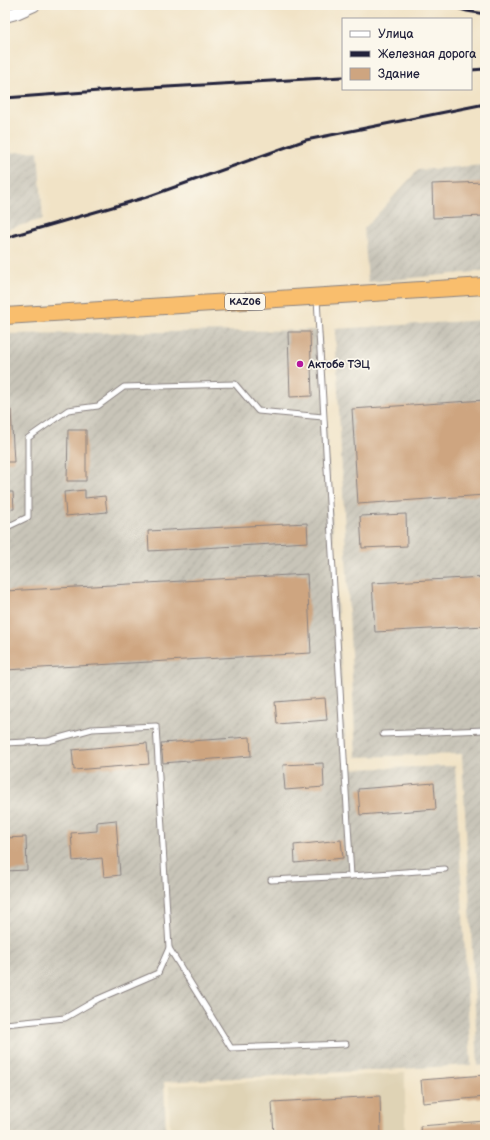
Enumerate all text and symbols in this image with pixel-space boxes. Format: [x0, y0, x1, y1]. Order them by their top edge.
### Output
legend [342, 18, 472, 90]
text: Улица [378, 27, 414, 42]
text: Железная дорога [378, 47, 476, 62]
text: Здание [378, 67, 420, 82]
road number: KАZ06 [225, 294, 265, 310]
place label: Актобе ТЭЦ [307, 358, 370, 371]
marker: Актобе ТЭЦ [295, 359, 305, 369]

